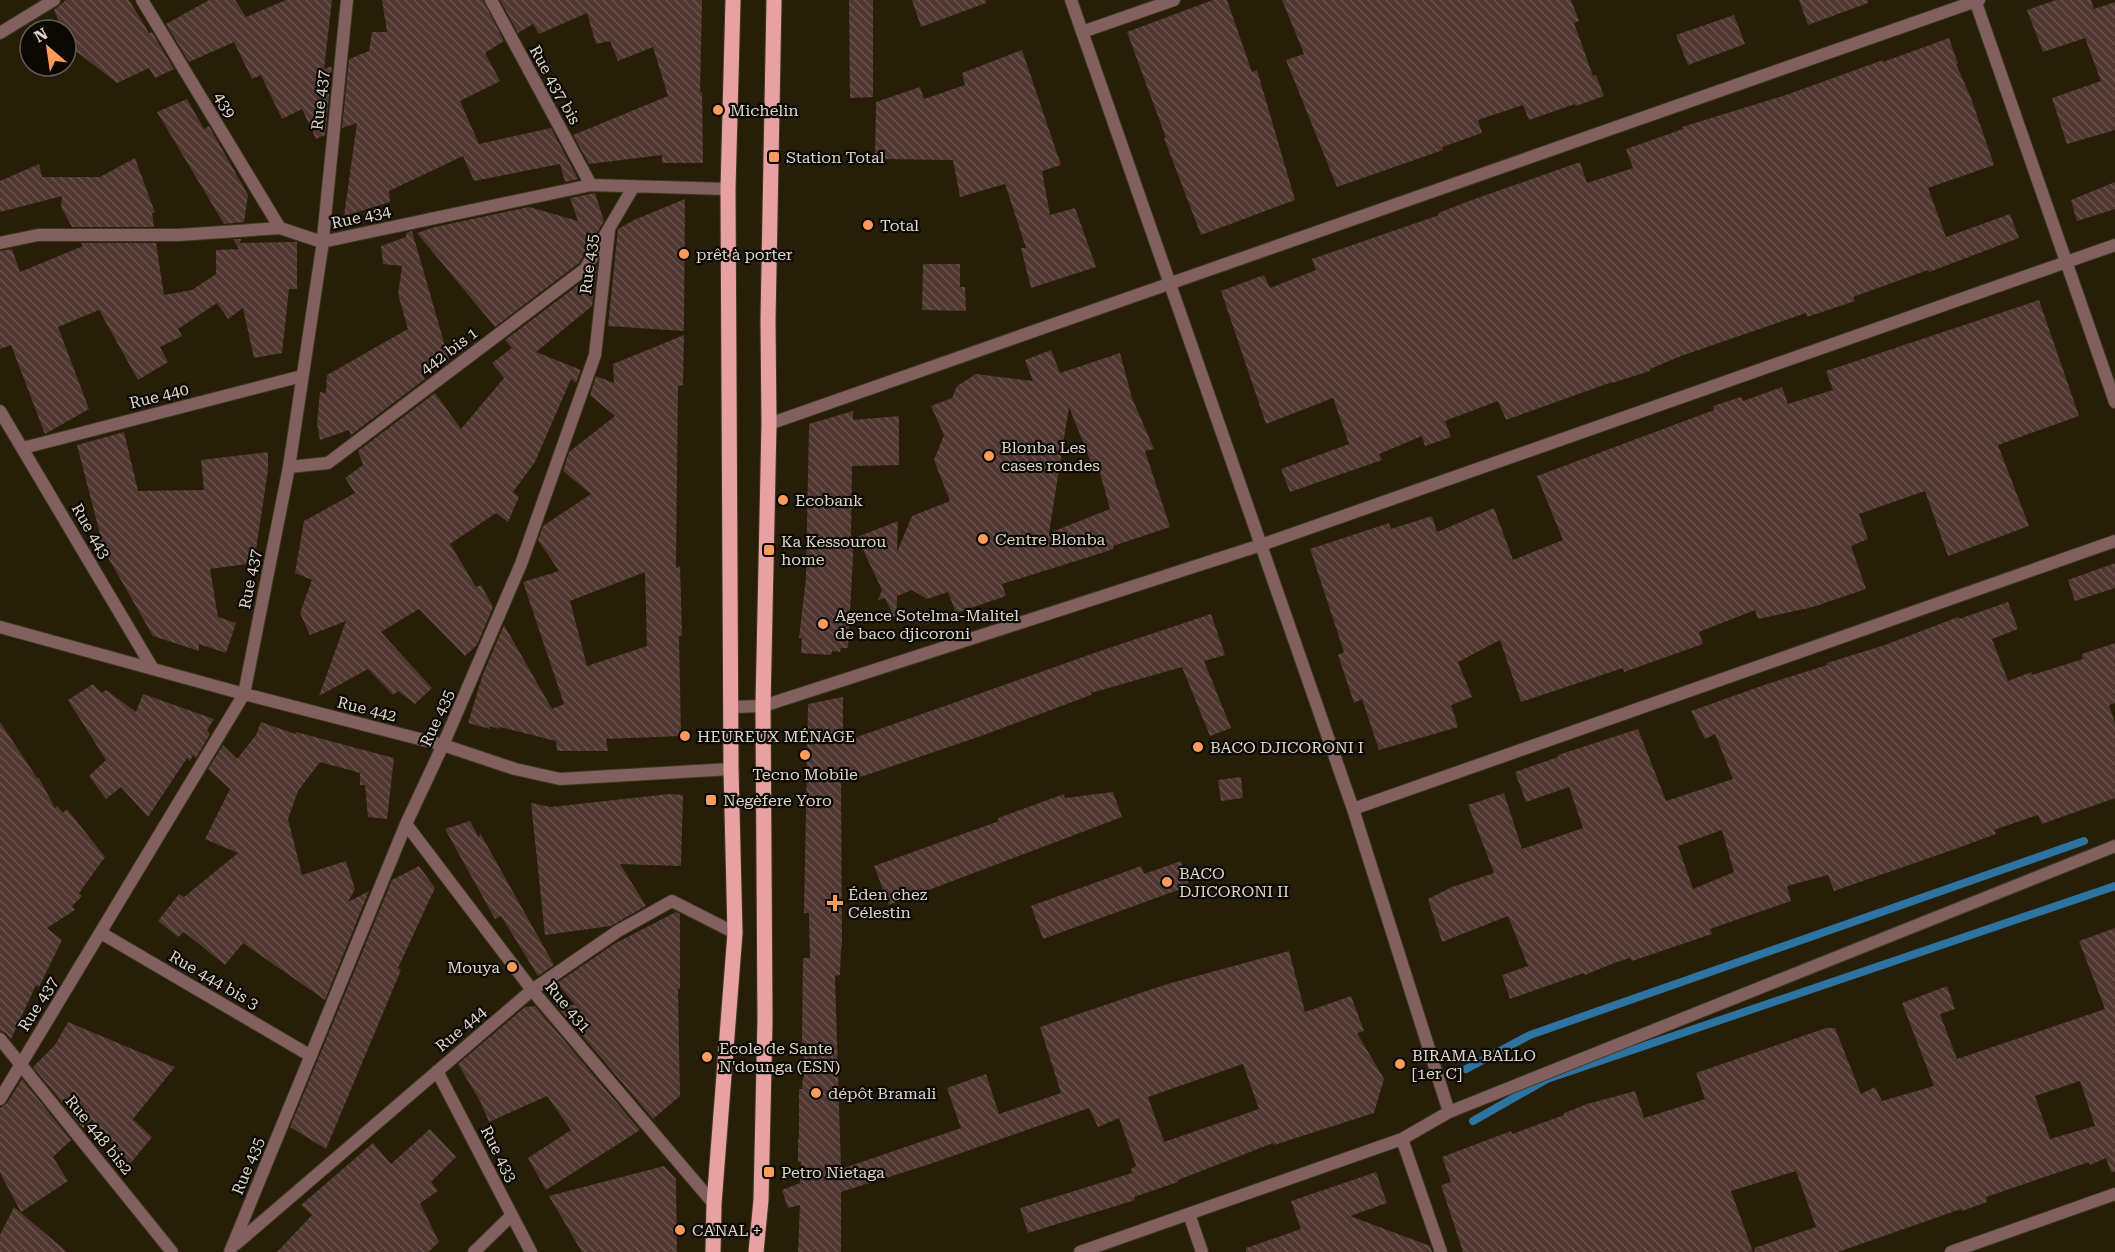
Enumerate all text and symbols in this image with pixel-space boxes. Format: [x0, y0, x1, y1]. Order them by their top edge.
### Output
north arrow [18, 18, 78, 78]
text: N [31, 24, 51, 47]
street label: Rue 437 bis [525, 42, 585, 128]
street label: Rue 437 [307, 69, 333, 131]
street label: 439 [210, 89, 240, 121]
place label: Michelin [730, 101, 799, 120]
marker: Michelin [711, 103, 725, 117]
place label: Station Total [786, 148, 885, 167]
marker: Station Total [767, 150, 781, 164]
street label: Rue 434 [329, 201, 393, 233]
place label: Total [880, 216, 919, 235]
marker: Total [861, 218, 875, 232]
street label: Rue 435 [576, 233, 602, 295]
place label: prêt à porter [696, 245, 793, 264]
marker: prêt à porter [677, 247, 691, 261]
street label: 442 bis 1 [417, 323, 482, 379]
street label: Rue 440 [127, 379, 191, 413]
place label: Blonba Les cases rondes [1001, 438, 1100, 475]
marker: Blonba Les cases rondes [982, 449, 996, 463]
place label: Ecobank [795, 491, 863, 510]
marker: Ecobank [776, 493, 790, 507]
street label: Rue 443 [68, 500, 114, 562]
place label: Centre Blonba [995, 530, 1106, 549]
place label: Ka Kessourou home [781, 532, 886, 569]
marker: Centre Blonba [976, 532, 990, 546]
marker: Ka Kessourou home [762, 543, 776, 557]
street label: Rue 437 [235, 547, 265, 611]
place label: Agence Sotelma-Malitel de baco djicoroni [835, 606, 1019, 643]
marker: Agence Sotelma-Malitel de baco djicoroni [816, 617, 830, 631]
street label: Rue 435 [416, 686, 458, 749]
street label: Rue 442 [335, 692, 399, 726]
place label: HEUREUX MÉNAGE [697, 727, 855, 746]
marker: HEUREUX MÉNAGE [678, 729, 692, 743]
place label: BACO DJICORONI I [1210, 738, 1364, 757]
marker: BACO DJICORONI I [1191, 740, 1205, 754]
marker: Tecno Mobile [798, 748, 812, 762]
place label: Tecno Mobile [752, 765, 858, 784]
place label: Negèfere Yoro [723, 791, 832, 810]
marker: Negèfere Yoro [704, 793, 718, 807]
place label: BACO DJICORONI II [1179, 864, 1289, 901]
marker: BACO DJICORONI II [1160, 875, 1174, 889]
place label: Éden chez Célestin [848, 885, 928, 922]
marker: Éden chez Célestin [826, 894, 844, 912]
street label: Rue 444 bis 3 [166, 947, 262, 1013]
place label: Mouya [447, 958, 500, 977]
marker: Mouya [505, 960, 519, 974]
street label: Rue 437 [14, 973, 62, 1035]
street label: Rue 431 [541, 978, 595, 1036]
street label: Rue 444 [432, 1002, 490, 1056]
place label: Ecole de Sante N'dounga (ESN) [719, 1039, 840, 1076]
place label: BIRAMA BALLO [1er C] [1412, 1046, 1536, 1083]
marker: Ecole de Sante N'dounga (ESN) [700, 1050, 714, 1064]
marker: BIRAMA BALLO [1er C] [1393, 1057, 1407, 1071]
place label: dépôt Bramali [828, 1084, 936, 1103]
marker: dépôt Bramali [809, 1086, 823, 1100]
street label: Rue 448 bis2 [61, 1091, 137, 1179]
street label: Rue 433 [477, 1123, 521, 1185]
street label: Rue 435 [228, 1134, 268, 1198]
place label: Petro Nietaga [781, 1163, 885, 1182]
marker: Petro Nietaga [762, 1165, 776, 1179]
place label: CANAL + [692, 1221, 761, 1240]
marker: CANAL + [673, 1223, 687, 1237]

